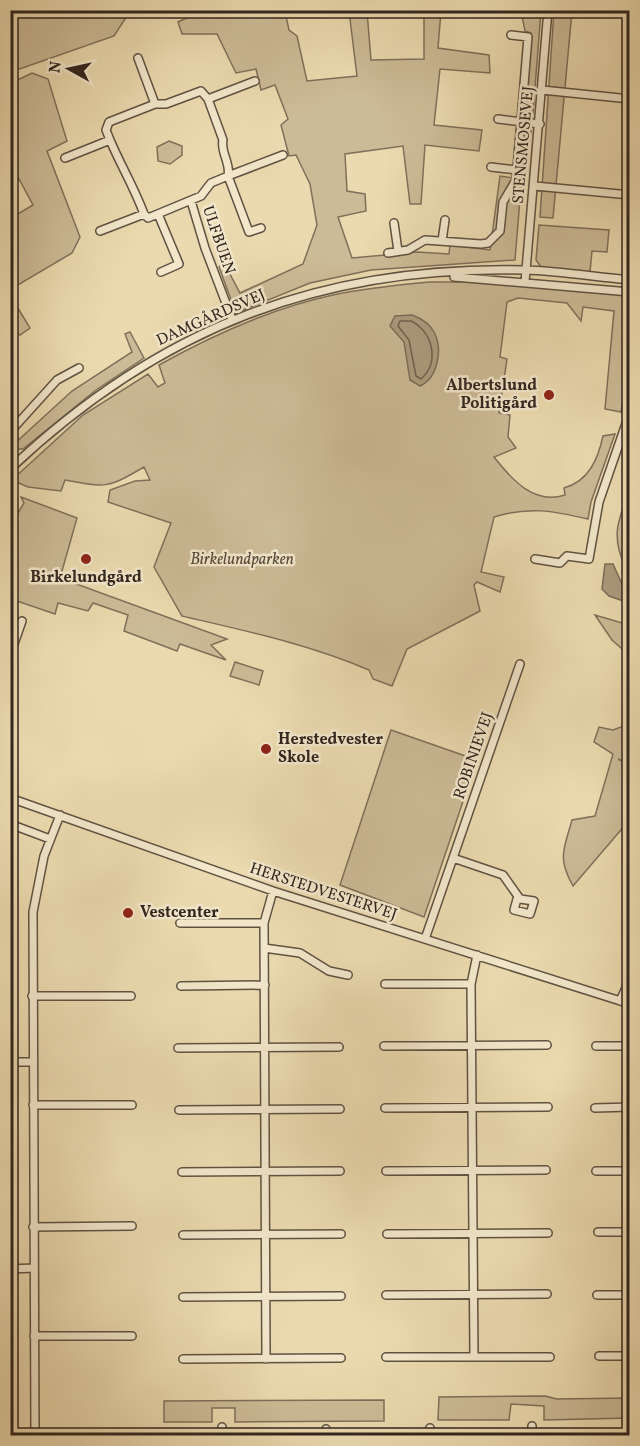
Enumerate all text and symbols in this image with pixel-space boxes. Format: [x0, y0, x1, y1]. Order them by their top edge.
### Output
north arrow [39, 39, 99, 99]
text: N [44, 60, 68, 74]
street label: STENSMOSEVEJ [508, 85, 540, 205]
street label: ULFBUEN [196, 203, 240, 277]
street label: DAMGÅRDSVEJ [153, 284, 269, 352]
place label: Albertslund Politigård [446, 375, 537, 415]
marker: Albertslund Politigård [542, 388, 556, 402]
park label: Birkelundparken [190, 549, 294, 571]
marker: Birkelundgård [79, 552, 93, 566]
place label: Birkelundgård [30, 567, 142, 589]
street label: ROBINIEVEJ [449, 709, 499, 803]
place label: Herstedvester Skole [278, 729, 384, 769]
marker: Herstedvester Skole [259, 742, 273, 756]
street label: HERSTEDVESTERVEJ [246, 858, 400, 926]
place label: Vestcenter [140, 902, 219, 924]
marker: Vestcenter [121, 906, 135, 920]

